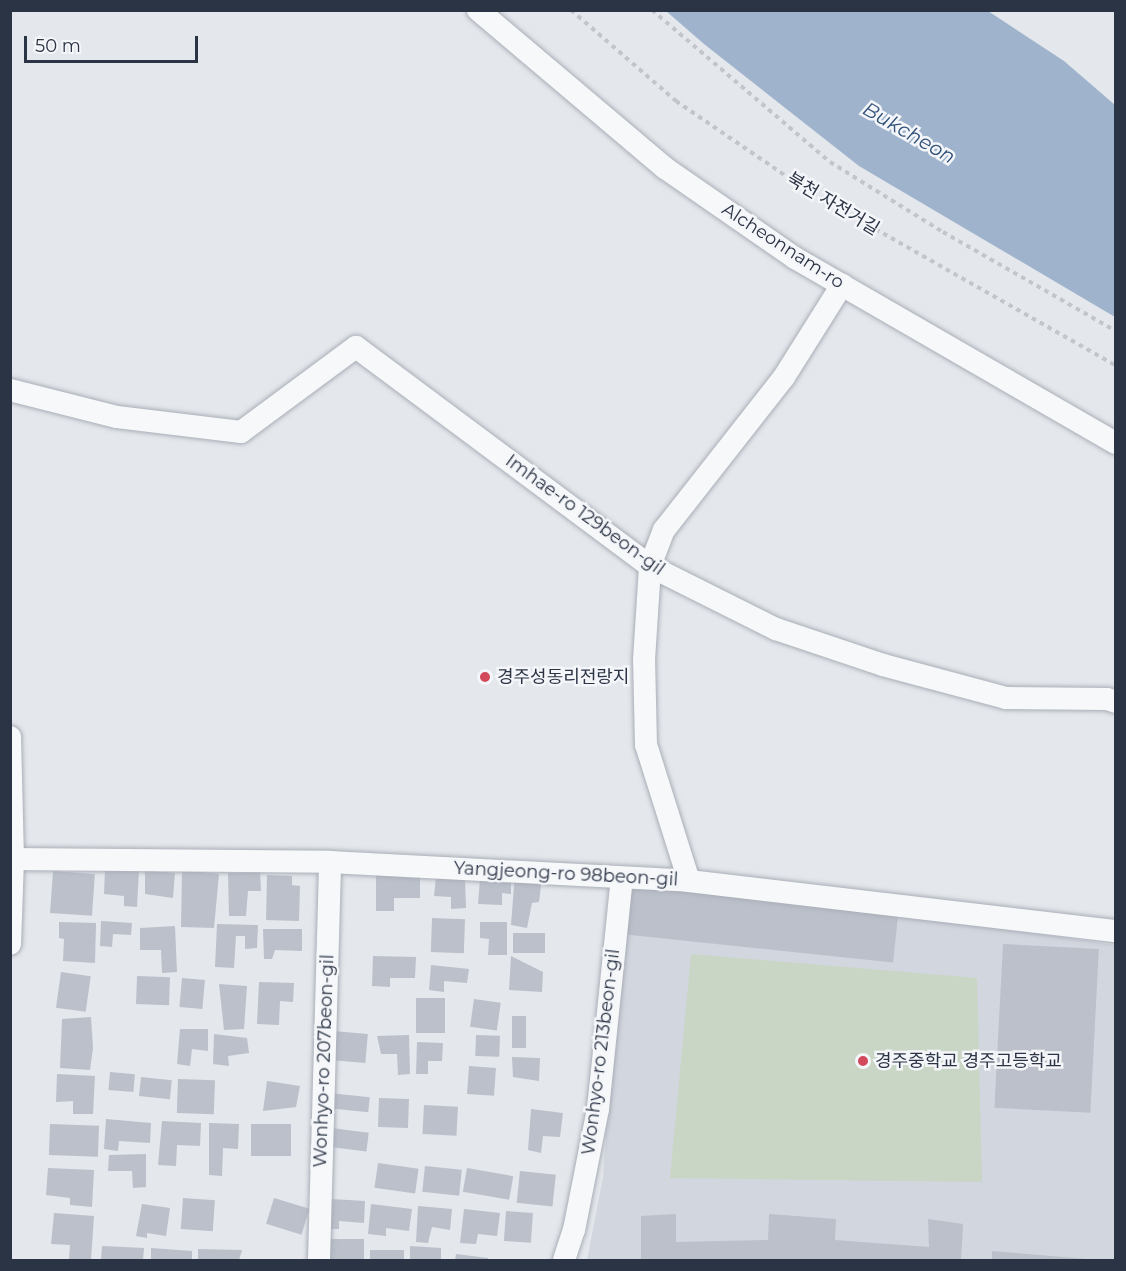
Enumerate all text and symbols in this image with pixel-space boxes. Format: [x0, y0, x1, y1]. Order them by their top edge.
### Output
scale bar [27, 24, 201, 62]
text: 50 m [35, 35, 81, 57]
water label: Bukcheon [859, 97, 959, 169]
street label: 북천 자전거길 [783, 168, 883, 240]
street label: Alcheonnam-ro [718, 198, 848, 294]
street label: Imhae-ro 129beon-gil [501, 450, 669, 580]
place label: 경주성동리전랑지 [497, 666, 629, 688]
marker: 경주성동리전랑지 [478, 670, 492, 684]
street label: Yangjeong-ro 98beon-gil [453, 857, 679, 891]
street label: Wonhyo-ro 213beon-gil [578, 948, 624, 1156]
street label: Wonhyo-ro 207beon-gil [309, 954, 339, 1168]
place label: 경주중학교 경주고등학교 [875, 1050, 1062, 1072]
marker: 경주중학교 경주고등학교 [856, 1054, 870, 1068]

